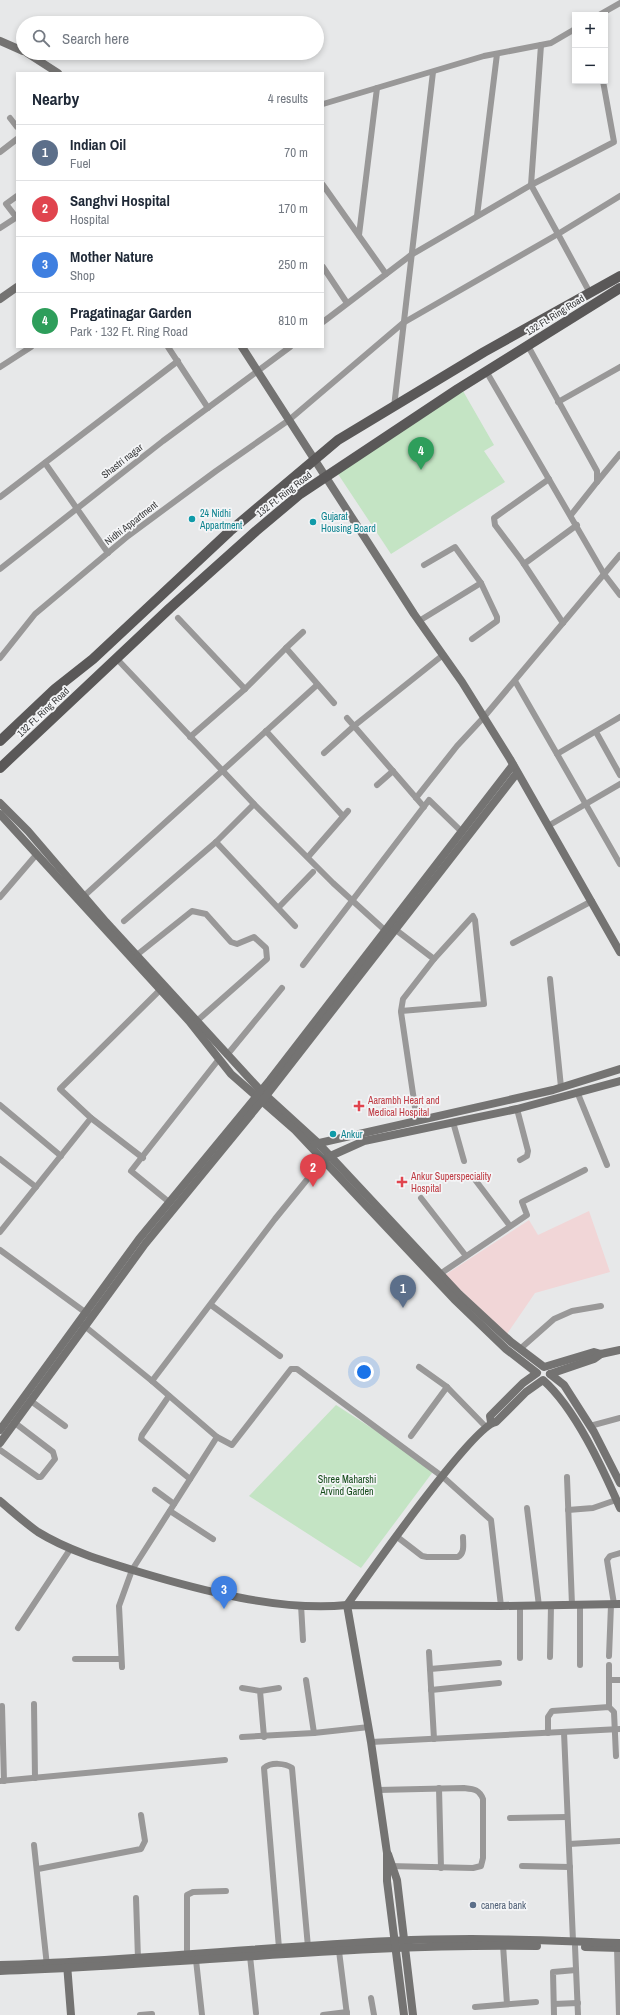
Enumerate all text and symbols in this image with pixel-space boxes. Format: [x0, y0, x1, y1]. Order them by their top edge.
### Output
map controls [572, 12, 608, 84]
button: + [572, 12, 608, 48]
search box [16, 16, 324, 60]
icon: search [30, 27, 52, 49]
text: Search here [62, 28, 129, 49]
button: − [572, 48, 608, 84]
text: Nearby [32, 87, 79, 110]
text: 4 results [268, 90, 308, 107]
text: Indian Oil [70, 134, 126, 155]
text: 1 [42, 144, 48, 161]
text: 70 m [284, 144, 308, 161]
text: Fuel [70, 155, 91, 172]
text: Sanghvi Hospital [70, 190, 170, 211]
text: 2 [42, 200, 48, 217]
text: 170 m [278, 200, 308, 217]
text: Hospital [70, 211, 109, 228]
text: Mother Nature [70, 246, 153, 267]
text: 3 [42, 256, 48, 273]
text: 250 m [278, 256, 308, 273]
text: Shop [70, 267, 95, 284]
street label: 132 Ft. Ring Road [523, 292, 587, 338]
text: Pragatinagar Garden [70, 302, 192, 323]
text: 4 [42, 312, 48, 329]
text: 810 m [278, 312, 308, 329]
text: Park · 132 Ft. Ring Road [70, 323, 188, 340]
pin: 4 [408, 437, 434, 470]
street label: Shastri nagar [99, 441, 146, 481]
street label: 132 Ft. Ring Road [254, 468, 314, 520]
street label: Nidhi Appartment [102, 498, 161, 548]
place label: 24 Nidhi Appartment [199, 507, 243, 532]
place label: Gujarat Housing Board [321, 510, 376, 535]
marker: 24 Nidhi Appartment [187, 514, 197, 524]
marker: Gujarat Housing Board [308, 517, 318, 527]
street label: 132 Ft. Ring Road [14, 684, 72, 740]
place label: Aarambh Heart and Medical Hospital [367, 1094, 440, 1119]
marker: Aarambh Heart and Medical Hospital [353, 1100, 365, 1112]
place label: Ankur [340, 1128, 363, 1141]
marker: Ankur [328, 1129, 338, 1139]
pin: 2 [300, 1154, 326, 1187]
place label: Ankur Superspeciality Hospital [410, 1170, 492, 1195]
marker: Ankur Superspeciality Hospital [396, 1176, 408, 1188]
pin: 1 [390, 1275, 416, 1308]
your location [354, 1362, 374, 1382]
park label: Shree Maharshi Arvind Garden [318, 1473, 376, 1498]
pin: 3 [211, 1576, 237, 1609]
place label: canera bank [481, 1899, 527, 1912]
marker: canera bank [468, 1900, 478, 1910]

